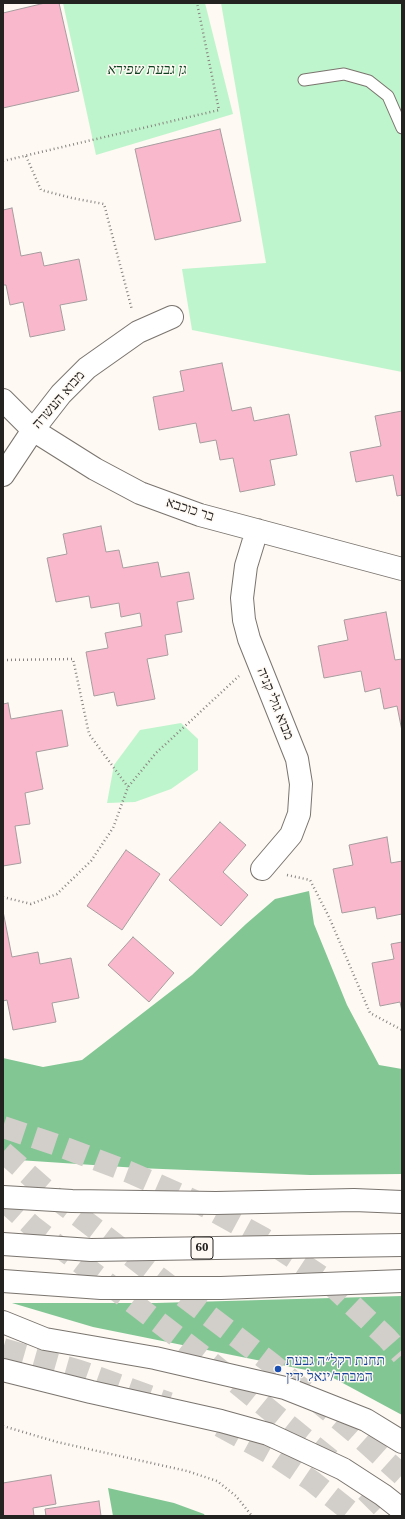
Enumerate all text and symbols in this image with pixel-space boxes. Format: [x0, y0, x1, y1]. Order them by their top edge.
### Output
park label: גן גבעת שפירא [107, 62, 187, 78]
street label: מבוא העשרה [29, 368, 89, 432]
street label: בר כוכבא [164, 494, 216, 526]
street label: מבוא גולי קניה [253, 666, 297, 742]
road number: 60 [191, 1237, 213, 1259]
place label: תחנת רקל״ה גבעת המבתר/יגאל ידין [286, 1353, 385, 1386]
marker: תחנת רקל״ה גבעת המבתר/יגאל ידין [273, 1364, 283, 1374]

